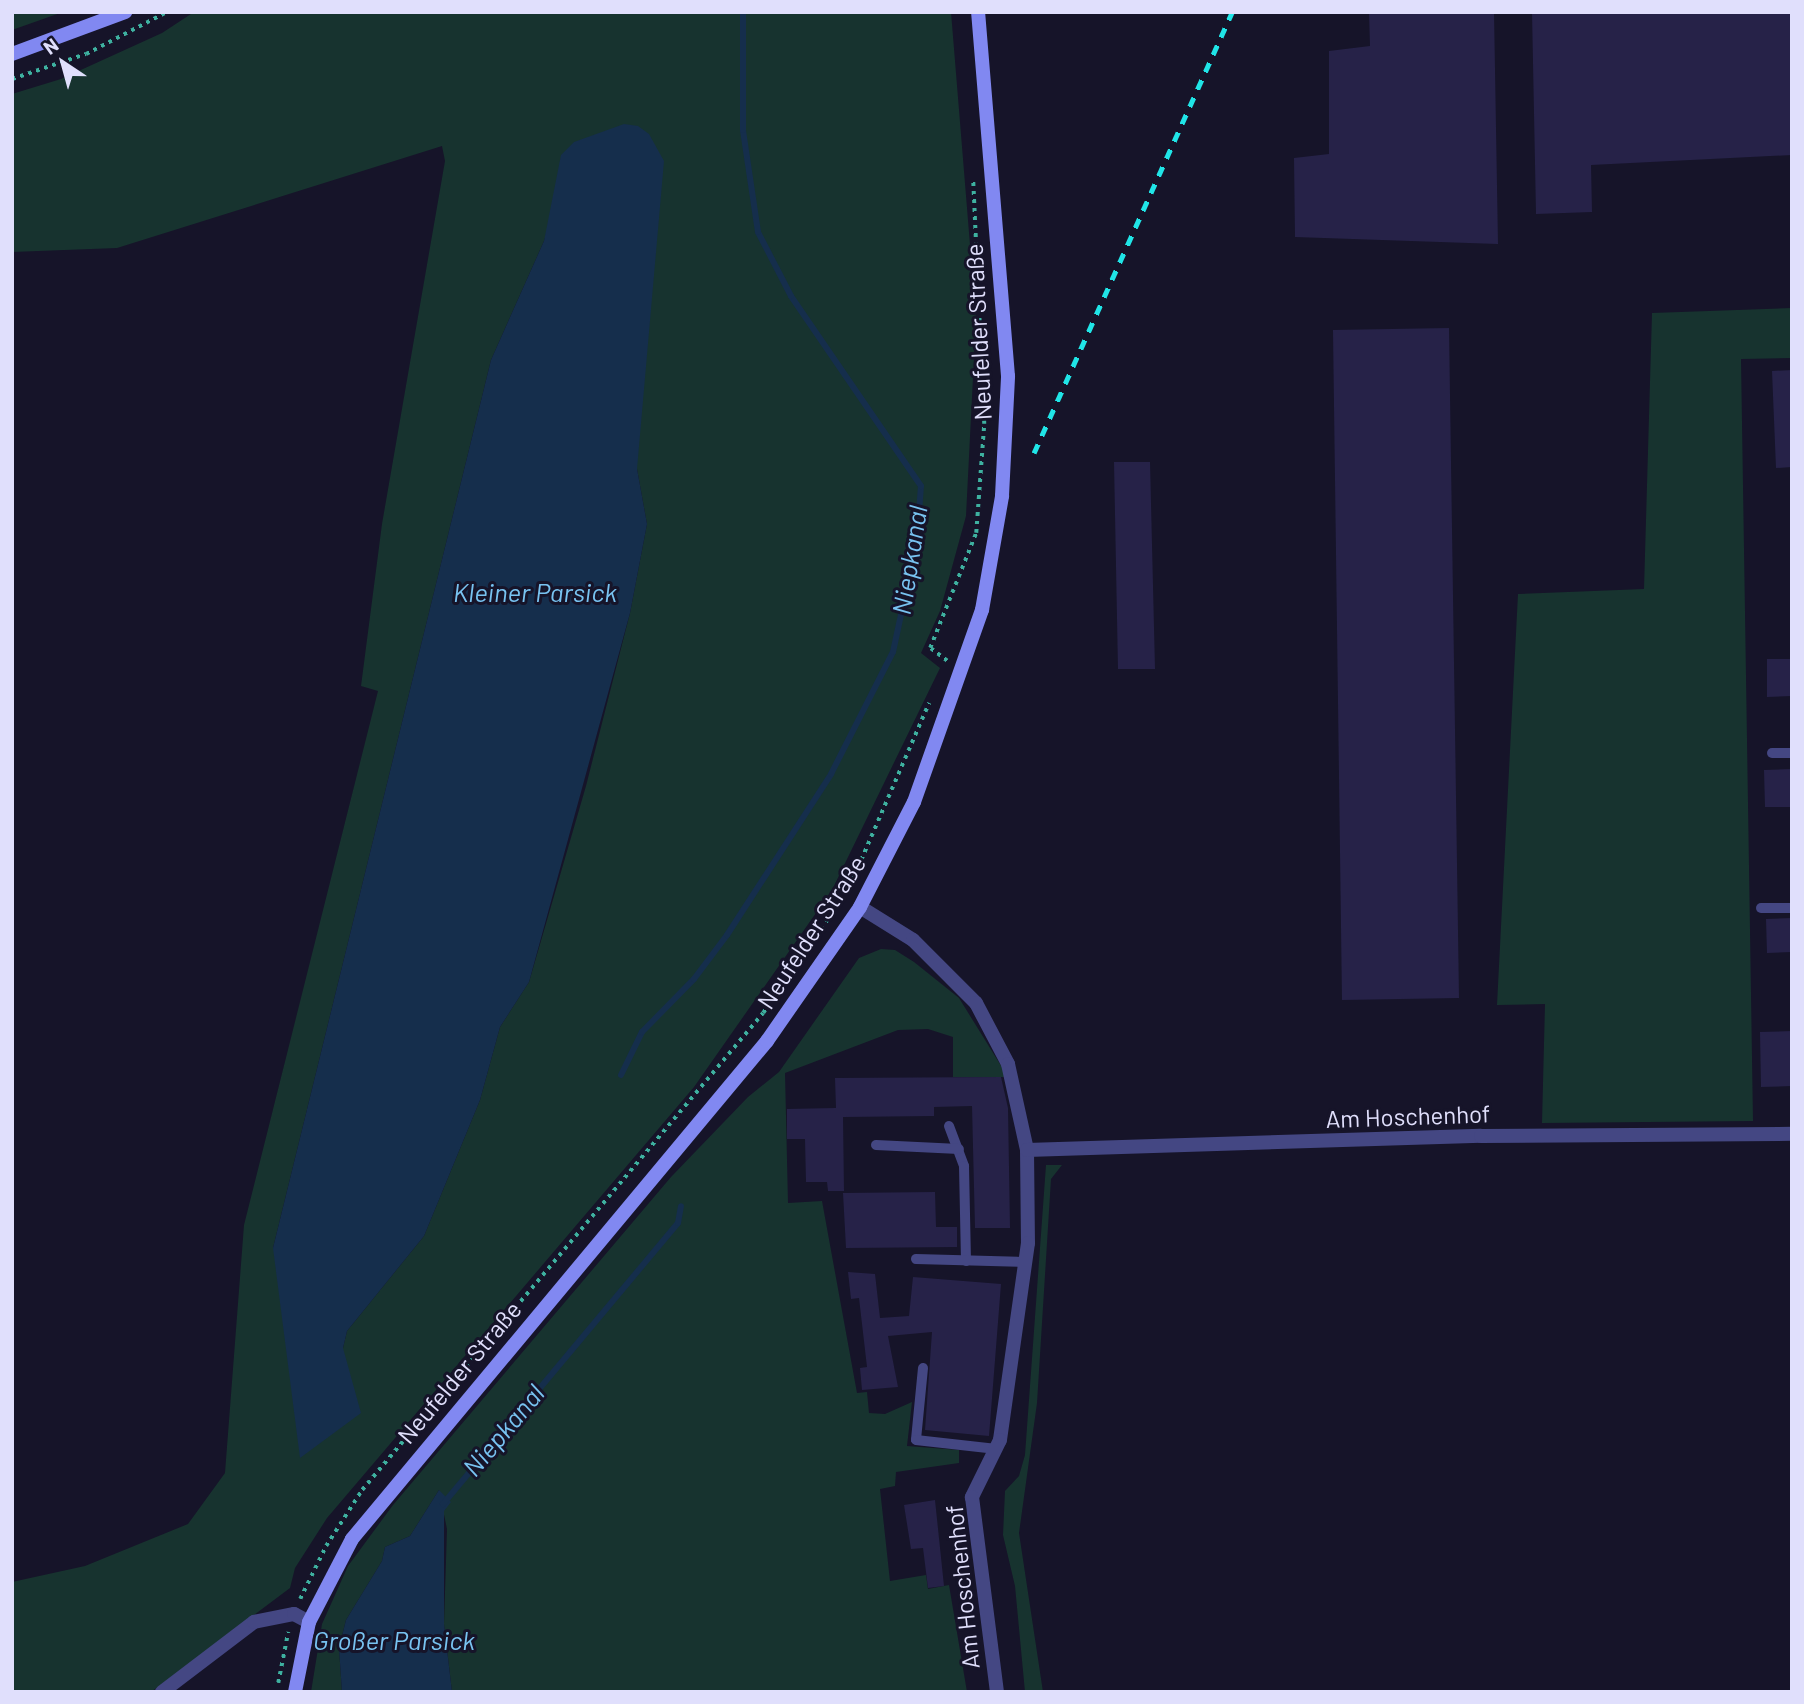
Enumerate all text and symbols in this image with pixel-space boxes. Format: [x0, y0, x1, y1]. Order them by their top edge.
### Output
north arrow [28, 28, 98, 98]
text: N [38, 33, 62, 59]
street label: Neufelder Straße [959, 243, 997, 421]
water label: Niepkanal [885, 503, 933, 617]
water label: Kleiner Parsick [453, 576, 617, 608]
street label: Neufelder Straße [751, 850, 871, 1014]
street label: Am Hoschenhof [1325, 1099, 1491, 1133]
street label: Neufelder Straße [391, 1295, 527, 1449]
water label: Niepkanal [456, 1378, 550, 1482]
street label: Am Hoschenhof [939, 1504, 985, 1670]
water label: Großer Parsick [313, 1624, 475, 1656]

